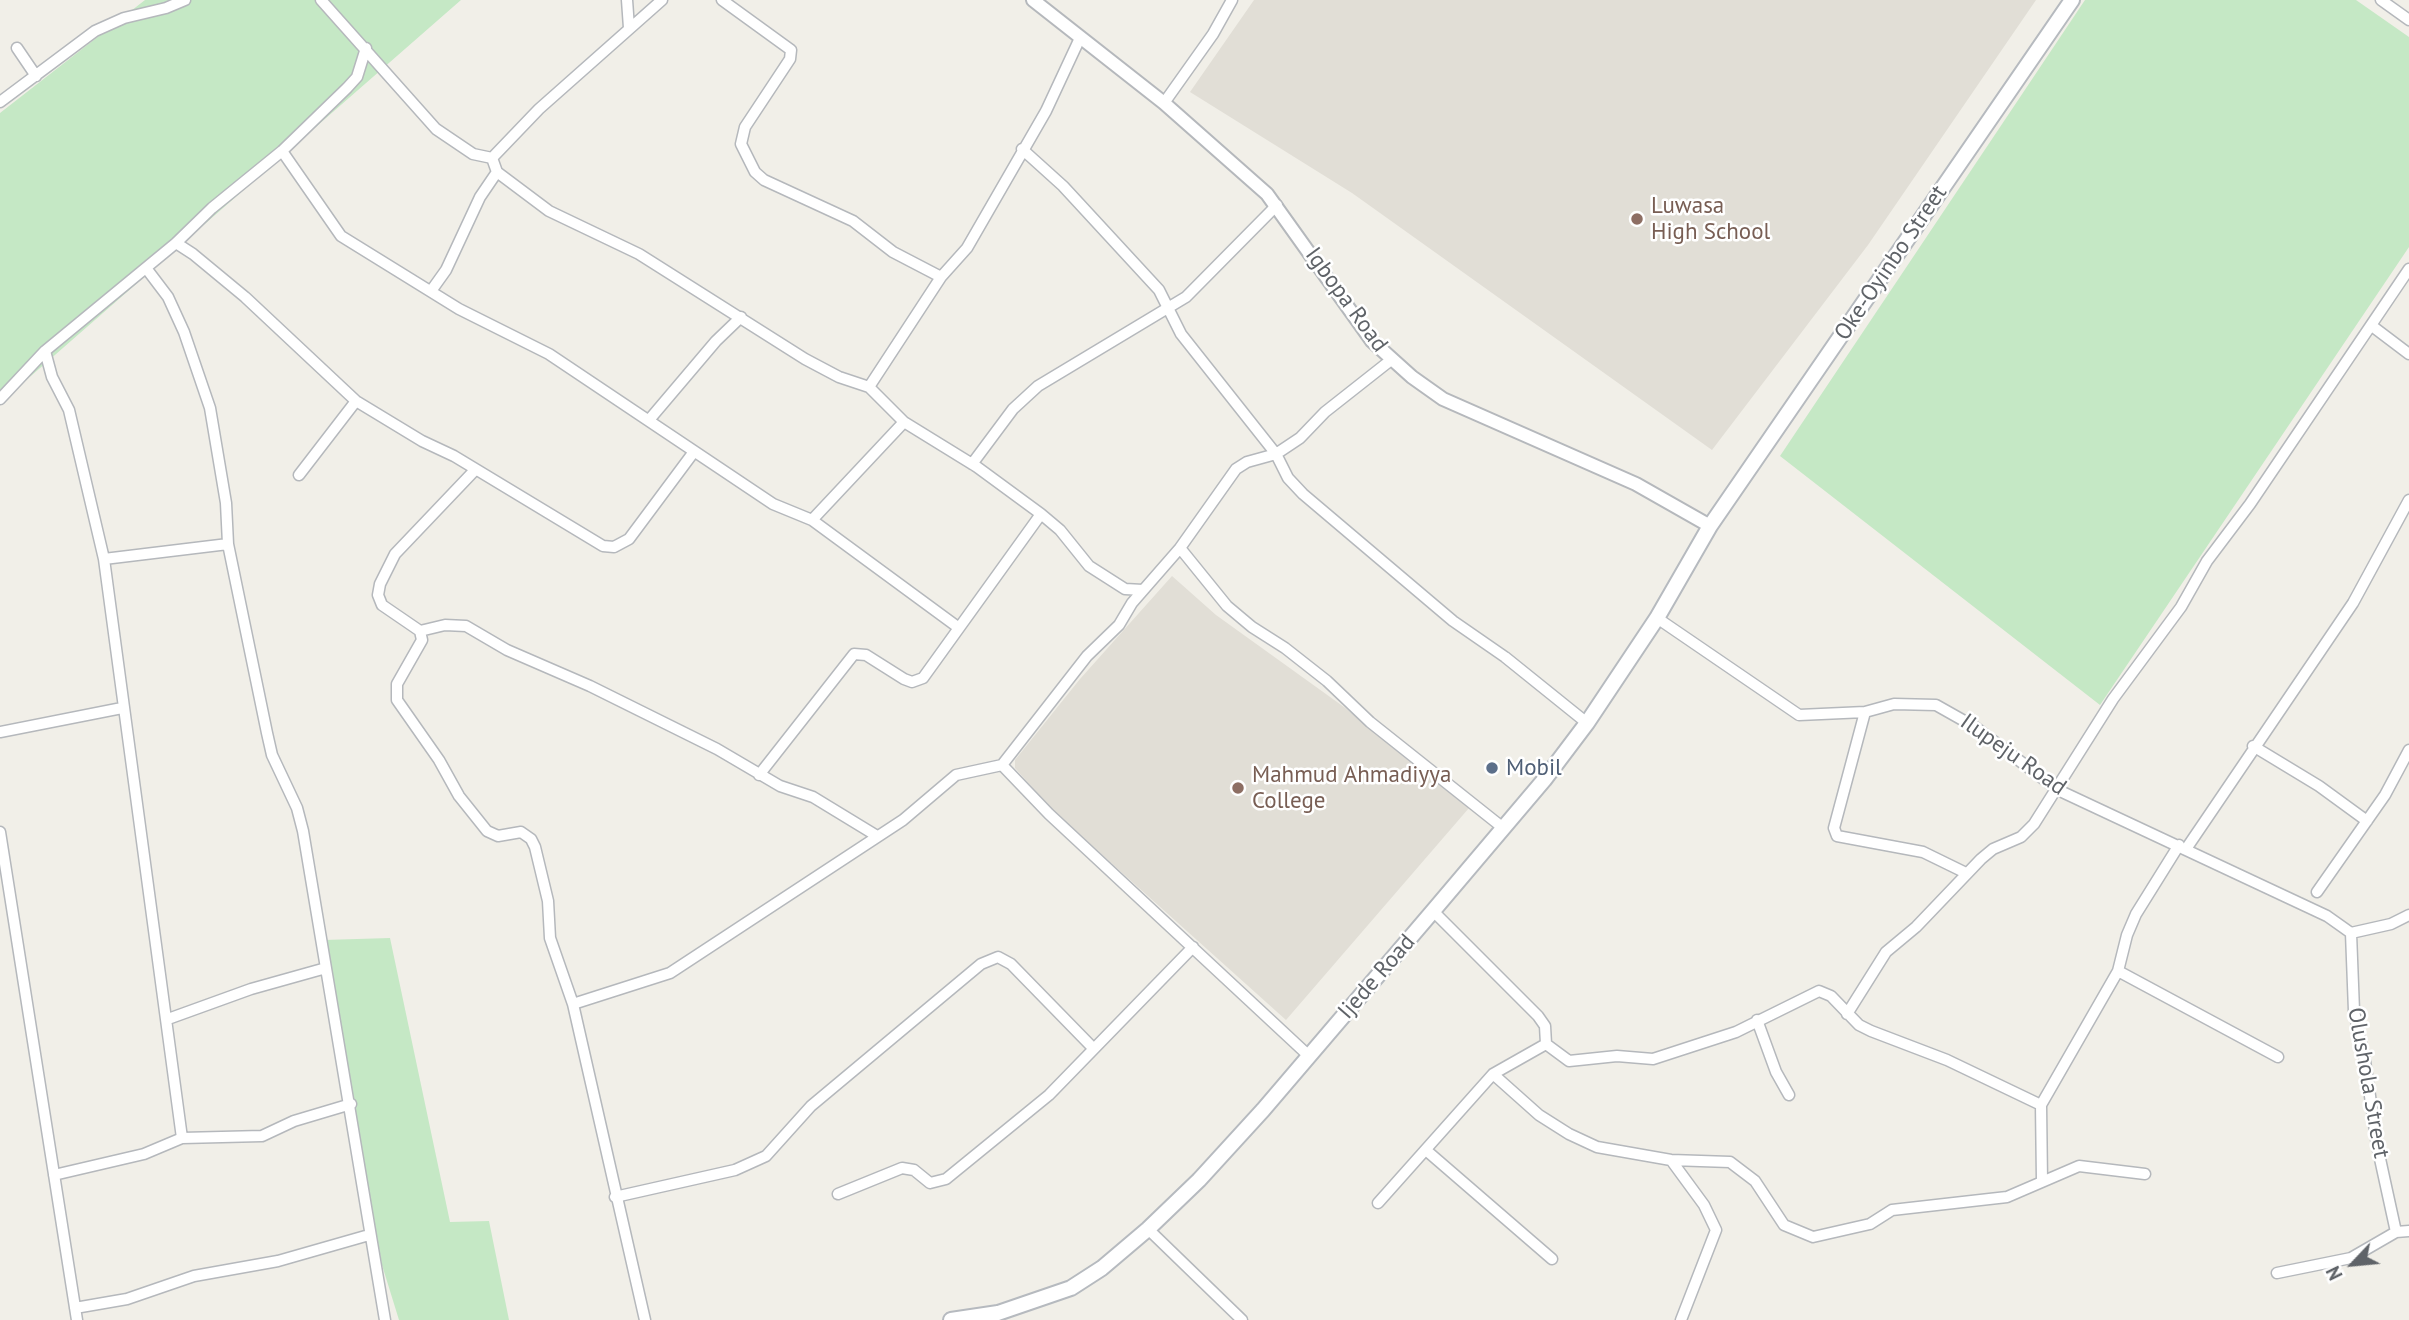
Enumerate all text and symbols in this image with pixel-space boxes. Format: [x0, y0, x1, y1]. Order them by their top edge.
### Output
street label: Oke-Oyinbo Street [1829, 180, 1953, 346]
place label: Luwasa High School [1651, 192, 1770, 246]
marker: Luwasa High School [1629, 211, 1645, 227]
street label: Igbopa Road [1299, 242, 1393, 358]
street label: Ilupeju Road [1955, 708, 2071, 802]
place label: Mobil [1506, 754, 1562, 782]
marker: Mobil [1484, 760, 1500, 776]
place label: Mahmud Ahmadiyya College [1252, 761, 1451, 815]
marker: Mahmud Ahmadiyya College [1230, 780, 1246, 796]
street label: Ijede Road [1333, 929, 1421, 1025]
street label: Olushola Street [2341, 1006, 2395, 1160]
north arrow [2318, 1229, 2388, 1299]
text: N [2321, 1262, 2348, 1284]

